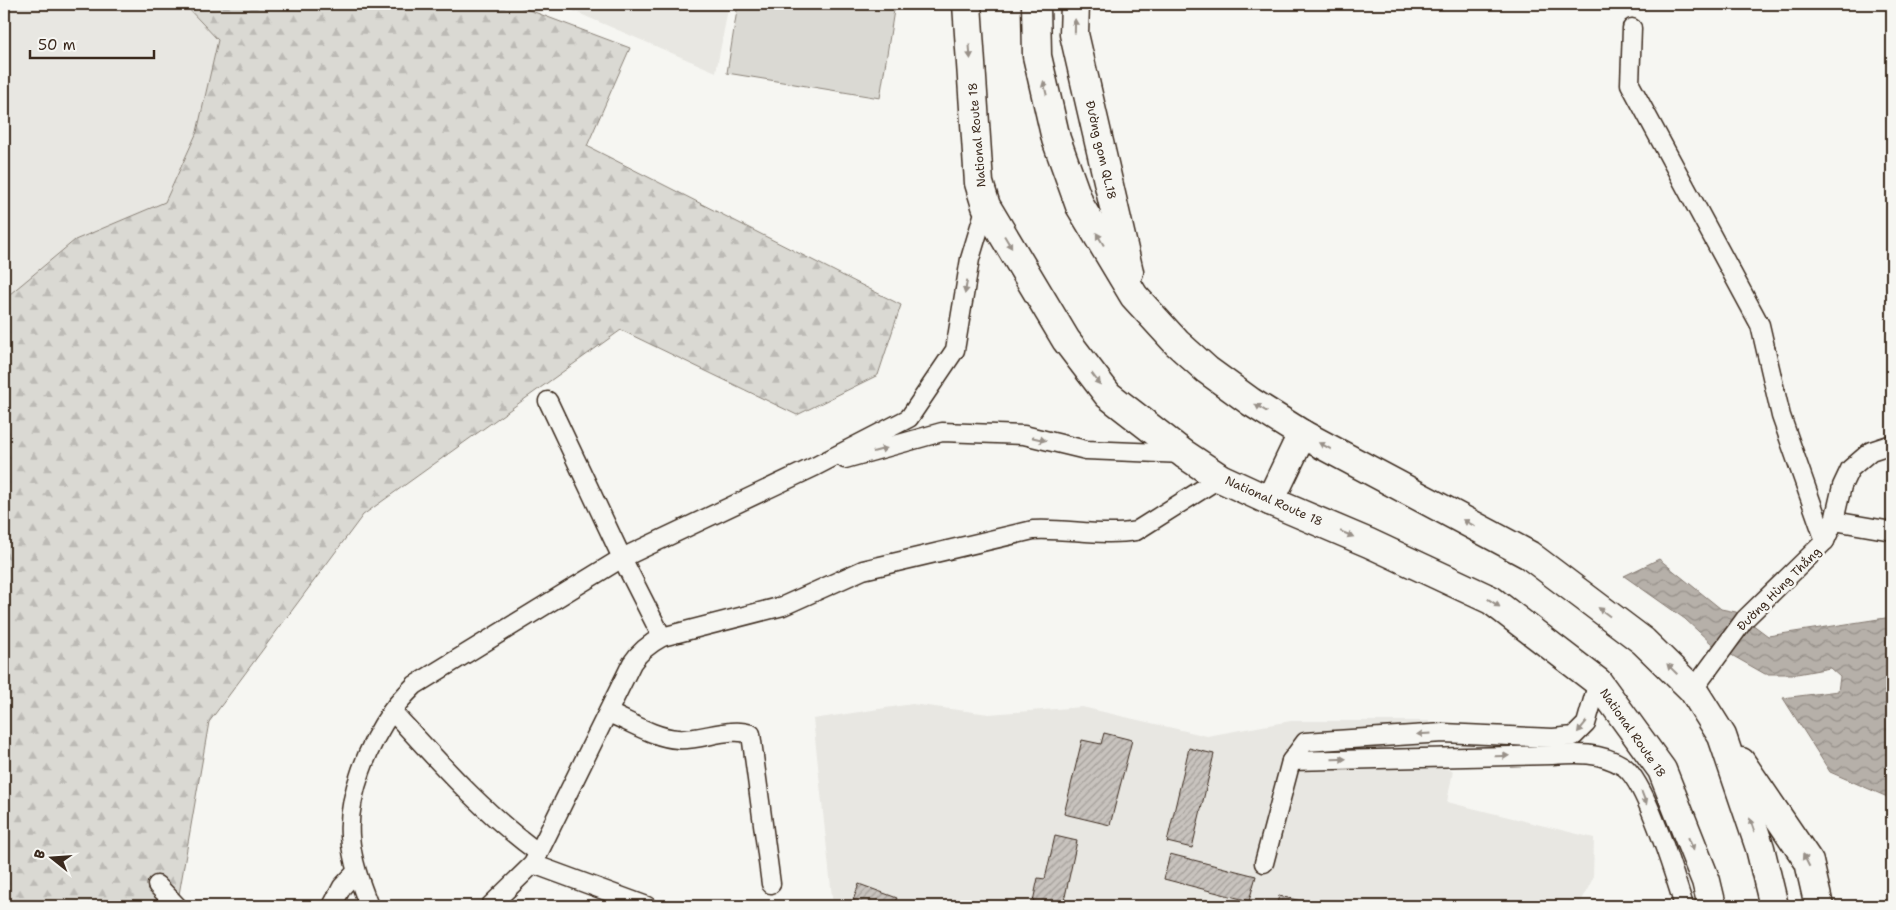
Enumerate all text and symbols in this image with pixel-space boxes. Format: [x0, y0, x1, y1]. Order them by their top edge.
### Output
one-way arrow [1071, 18, 1079, 34]
scale bar [30, 28, 154, 60]
text: 50 m [38, 35, 76, 55]
one-way arrow [967, 45, 975, 61]
one-way arrow [1041, 80, 1049, 95]
street label: National Route 18 [964, 82, 990, 188]
street label: Đường gom QL.18 [1082, 99, 1120, 201]
one-way arrow [1096, 233, 1105, 246]
one-way arrow [1003, 236, 1012, 249]
one-way arrow [961, 280, 969, 296]
one-way arrow [1090, 372, 1101, 385]
one-way arrow [1254, 403, 1267, 412]
one-way arrow [1032, 435, 1047, 443]
one-way arrow [1318, 442, 1333, 450]
one-way arrow [872, 445, 887, 453]
street label: National Route 18 [1223, 472, 1325, 530]
one-way arrow [1461, 519, 1476, 527]
one-way arrow [1340, 530, 1354, 538]
street label: Đường Hùng Thắng [1734, 544, 1824, 634]
one-way arrow [1487, 598, 1501, 608]
one-way arrow [1597, 607, 1611, 617]
one-way arrow [1666, 664, 1678, 676]
street label: National Route 18 [1596, 685, 1670, 781]
one-way arrow [1576, 720, 1587, 733]
one-way arrow [1415, 730, 1431, 738]
one-way arrow [1494, 752, 1510, 760]
one-way arrow [1332, 755, 1348, 763]
one-way arrow [1641, 790, 1648, 805]
one-way arrow [1748, 818, 1756, 833]
north arrow [28, 832, 78, 882]
one-way arrow [1688, 837, 1696, 851]
text: B [30, 847, 50, 861]
one-way arrow [1802, 852, 1810, 867]

